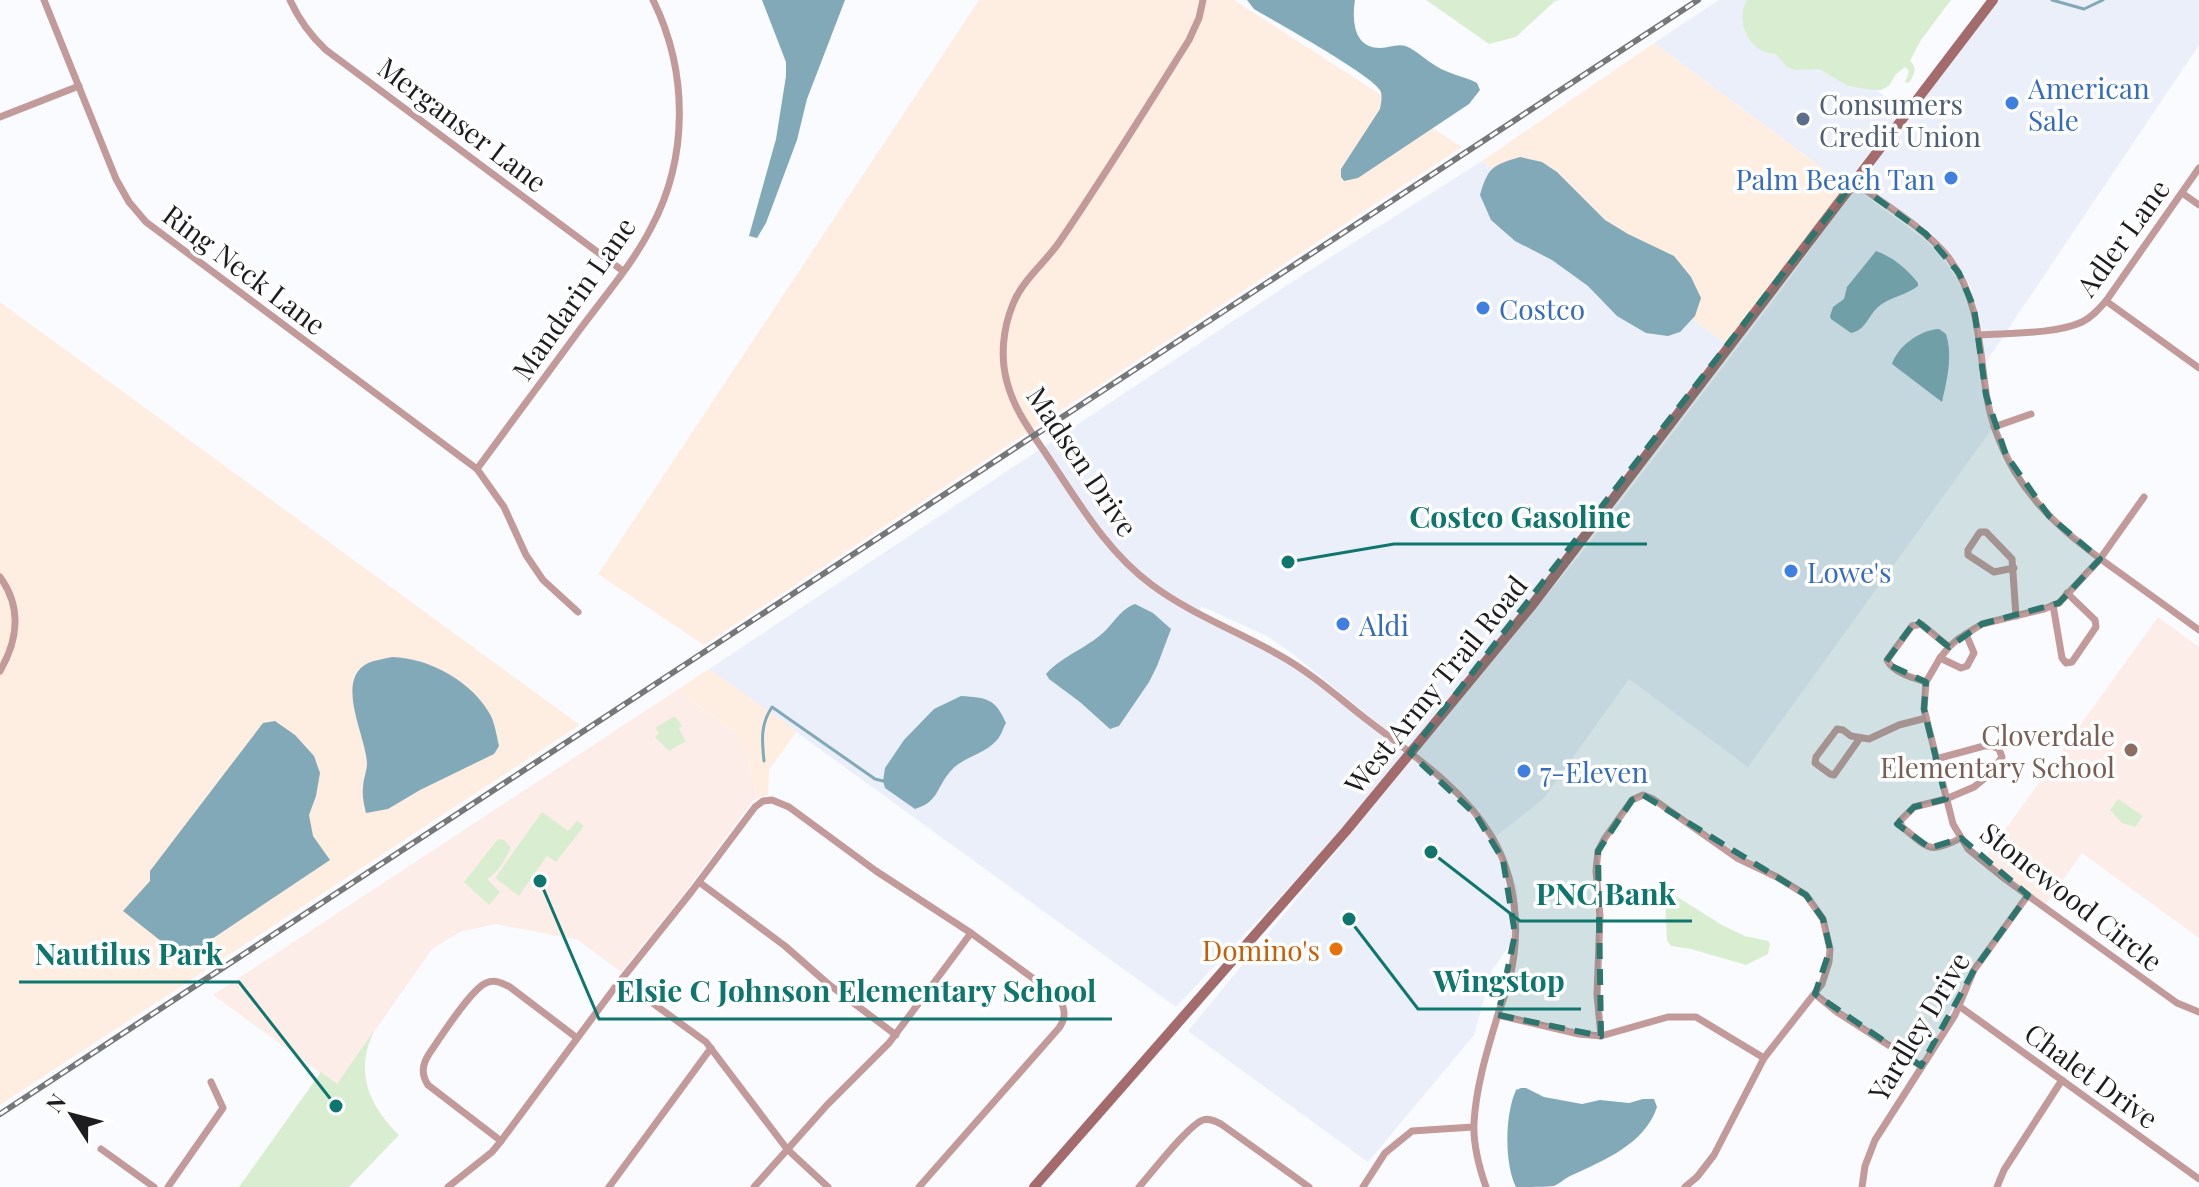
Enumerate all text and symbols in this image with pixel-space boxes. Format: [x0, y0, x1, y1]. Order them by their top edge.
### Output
street label: Merganser Lane [371, 48, 555, 200]
place label: American Sale [2027, 69, 2150, 138]
place label: Consumers Credit Union [1819, 85, 1981, 154]
marker: American Sale [2003, 94, 2021, 112]
marker: Consumers Credit Union [1794, 110, 1812, 128]
place label: Palm Beach Tan [1735, 160, 1935, 197]
marker: Palm Beach Tan [1942, 169, 1960, 187]
street label: Adler Lane [2066, 171, 2177, 304]
street label: Ring Neck Lane [156, 196, 334, 342]
street label: Mandarin Lane [503, 209, 643, 387]
place label: Costco [1499, 290, 1585, 327]
marker: Costco [1474, 299, 1492, 317]
street label: Madsen Drive [1019, 379, 1147, 543]
callout: Costco Gasoline [1394, 490, 1647, 544]
text: Costco Gasoline [1409, 496, 1631, 536]
place label: Lowe's [1807, 553, 1892, 590]
marker: Lowe's [1782, 562, 1800, 580]
street label: West Army Trail Road [1335, 567, 1535, 802]
place label: Aldi [1358, 606, 1409, 643]
marker: Aldi [1334, 615, 1352, 633]
place label: Cloverdale Elementary School [1880, 716, 2115, 785]
marker: Cloverdale Elementary School [2122, 741, 2140, 759]
place label: 7-Eleven [1540, 753, 1648, 790]
marker: 7-Eleven [1515, 762, 1533, 780]
street label: Stonewood Circle [1973, 813, 2171, 979]
callout: PNC Bank [1520, 867, 1692, 921]
text: PNC Bank [1536, 873, 1677, 913]
callout: Nautilus Park [19, 928, 239, 982]
place label: Domino's [1202, 931, 1320, 968]
text: Nautilus Park [35, 933, 224, 973]
marker: Domino's [1327, 940, 1345, 958]
street label: Yardley Drive [1859, 945, 1977, 1108]
callout: Wingstop [1418, 955, 1581, 1009]
text: Wingstop [1432, 960, 1565, 1000]
callout: Elsie C Johnson Elementary School [599, 965, 1112, 1019]
text: Elsie C Johnson Elementary School [616, 970, 1096, 1010]
street label: Chalet Drive [2018, 1014, 2166, 1136]
north arrow [32, 1075, 112, 1155]
text: N [38, 1087, 72, 1118]

